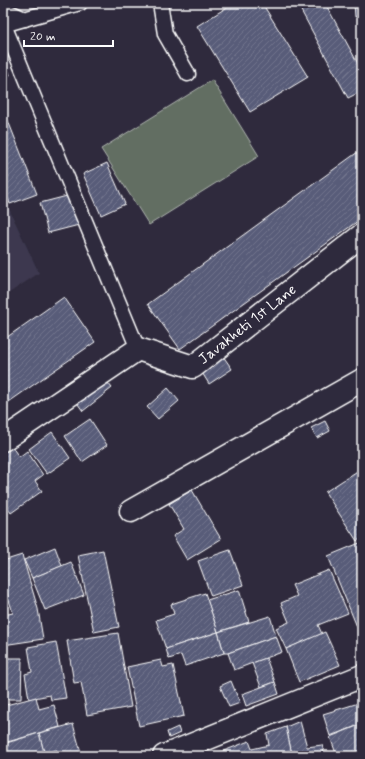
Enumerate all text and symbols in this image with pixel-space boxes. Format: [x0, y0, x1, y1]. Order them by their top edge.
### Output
scale bar [24, 22, 113, 48]
text: 20 m [30, 29, 56, 45]
street label: Javakheti 1st Lane [194, 280, 301, 369]

